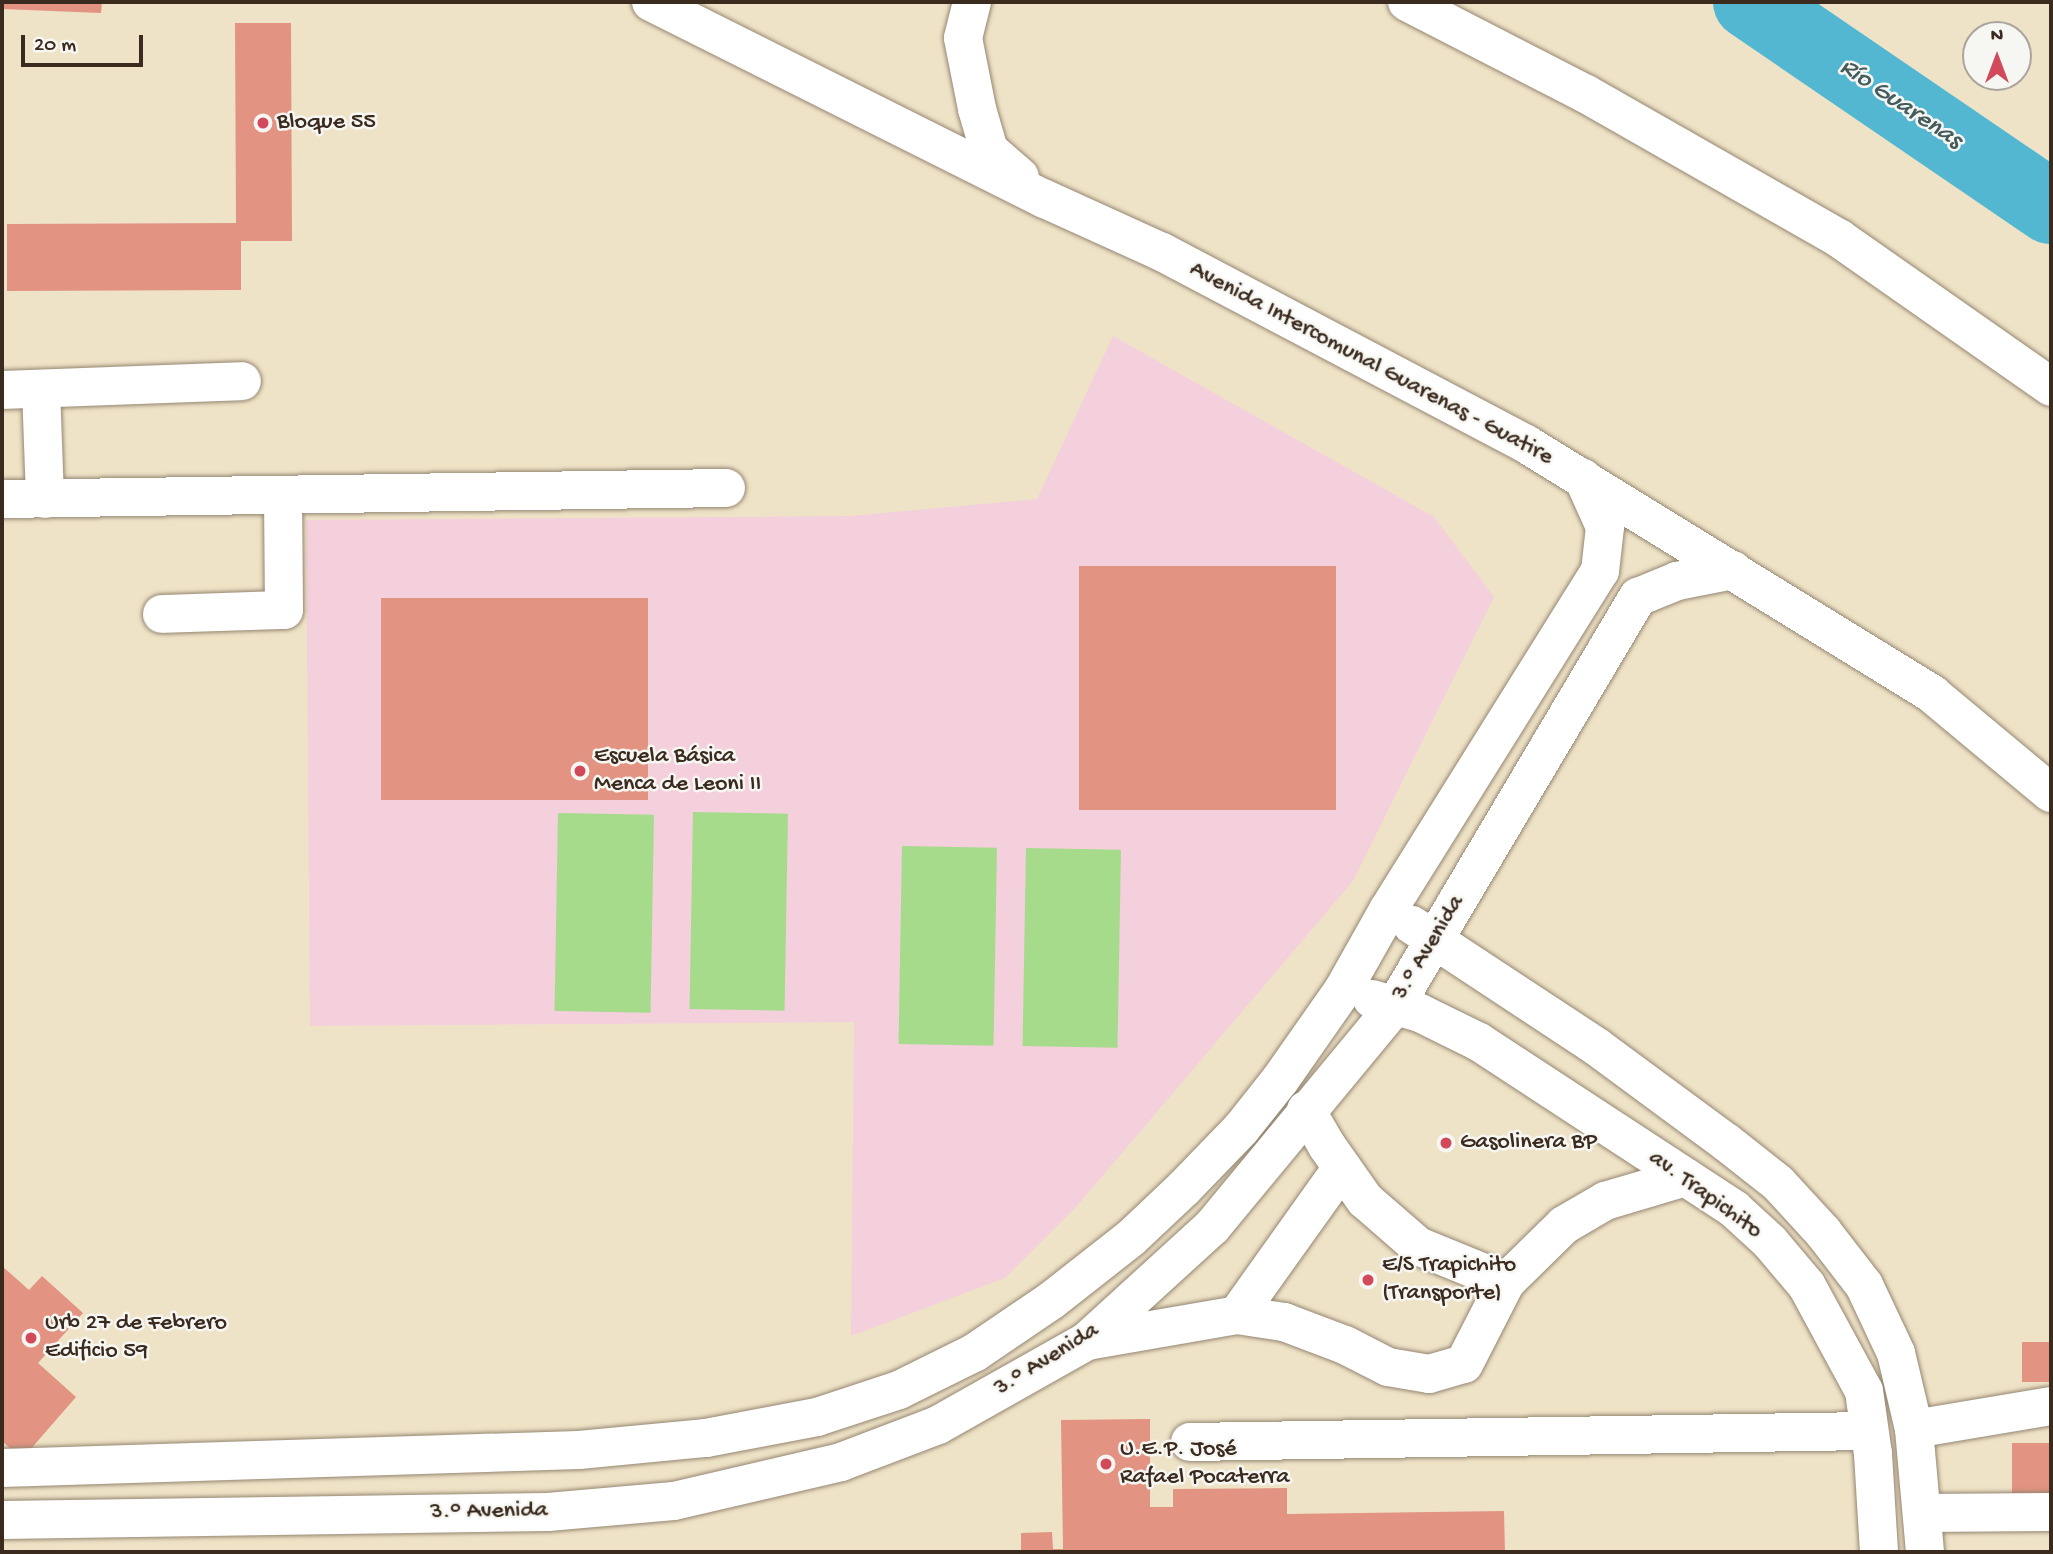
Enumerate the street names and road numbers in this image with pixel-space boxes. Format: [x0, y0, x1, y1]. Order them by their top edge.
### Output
street label: Avenida Intercomunal Guarenas - Guatire [1184, 256, 1558, 472]
street label: 3.° Avenida [1386, 890, 1472, 1006]
street label: av. Trapichito [1642, 1144, 1768, 1246]
street label: 3.° Avenida [990, 1317, 1104, 1403]
street label: 3.° Avenida [430, 1497, 548, 1527]

